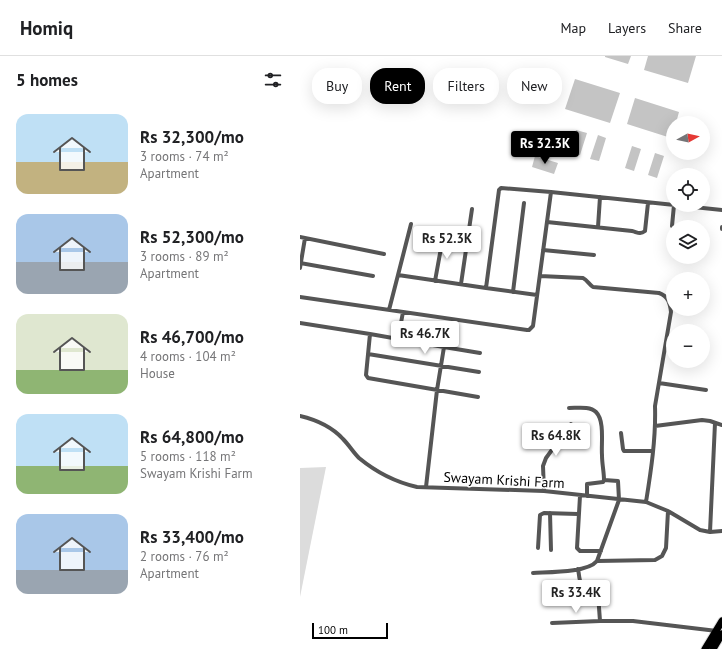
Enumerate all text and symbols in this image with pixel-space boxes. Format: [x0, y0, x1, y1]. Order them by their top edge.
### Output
text: Homiq [20, 16, 73, 40]
text: Map [560, 19, 586, 37]
text: Layers [608, 19, 646, 37]
text: Share [668, 19, 702, 37]
chip: Buy [312, 68, 362, 104]
chip: Rent [370, 68, 425, 104]
chip: Filters [433, 68, 499, 104]
chip: New [507, 68, 562, 104]
text: 5 homes [16, 69, 78, 91]
icon: filters [262, 69, 284, 91]
north arrow [666, 116, 710, 160]
map controls [666, 116, 710, 368]
text: Rs 32,300/mo [140, 126, 244, 148]
icon: home [48, 130, 96, 178]
pin: Rs 32.3K [504, 131, 586, 165]
text: Rs 32.3K [520, 135, 570, 152]
text: 3 rooms · 74 m² [140, 148, 229, 165]
text: Apartment [140, 165, 199, 182]
button: locate [666, 168, 710, 212]
button: layers [666, 220, 710, 264]
text: Rs 52,300/mo [140, 226, 244, 248]
pin: Rs 52.3K [406, 226, 488, 260]
icon: home [48, 230, 96, 278]
text: Rs 52.3K [422, 230, 472, 247]
text: 3 rooms · 89 m² [140, 248, 229, 265]
text: Apartment [140, 265, 199, 282]
button: + [666, 272, 710, 316]
pin: Rs 46.7K [384, 321, 466, 355]
button: − [666, 324, 710, 368]
text: Rs 46.7K [400, 325, 450, 342]
text: Rs 46,700/mo [140, 326, 244, 348]
icon: home [48, 330, 96, 378]
text: 4 rooms · 104 m² [140, 348, 236, 365]
text: House [140, 365, 175, 382]
pin: Rs 64.8K [515, 423, 597, 457]
text: Rs 64,800/mo [140, 426, 244, 448]
text: Rs 64.8K [531, 427, 581, 444]
icon: home [48, 430, 96, 478]
text: 5 rooms · 118 m² [140, 448, 236, 465]
text: Swayam Krishi Farm [140, 465, 253, 482]
street label: Swayam Krishi Farm [443, 468, 565, 492]
text: Rs 33,400/mo [140, 526, 244, 548]
icon: home [48, 530, 96, 578]
text: 2 rooms · 76 m² [140, 548, 229, 565]
text: Apartment [140, 565, 199, 582]
pin: Rs 33.4K [535, 580, 617, 614]
text: Rs 33.4K [551, 584, 601, 601]
scale bar [312, 621, 388, 640]
text: 100 m [318, 623, 348, 637]

